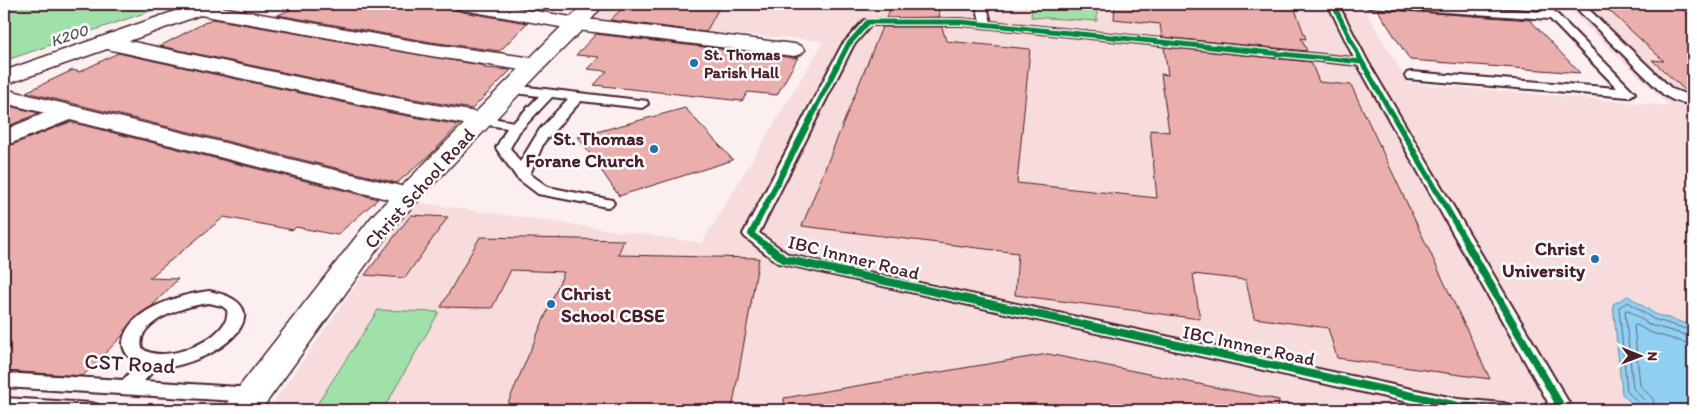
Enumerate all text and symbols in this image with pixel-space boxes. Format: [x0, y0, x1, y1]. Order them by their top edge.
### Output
water label: K200 [48, 20, 91, 51]
place label: St. Thomas Parish Hall [704, 45, 780, 82]
marker: St. Thomas Parish Hall [688, 57, 700, 69]
street label: Christ School Road [359, 123, 479, 253]
place label: St. Thomas Forane Church [526, 127, 645, 172]
marker: St. Thomas Forane Church [648, 143, 660, 155]
street label: IBC Innner Road [786, 230, 922, 285]
place label: Christ University [1502, 237, 1586, 282]
marker: Christ University [1589, 253, 1601, 265]
place label: Christ School CBSE [561, 282, 665, 327]
marker: Christ School CBSE [545, 298, 557, 310]
street label: IBC Innner Road [1181, 320, 1317, 371]
north arrow [1614, 332, 1664, 382]
street label: CST Road [84, 348, 176, 379]
text: N [1644, 351, 1661, 361]

